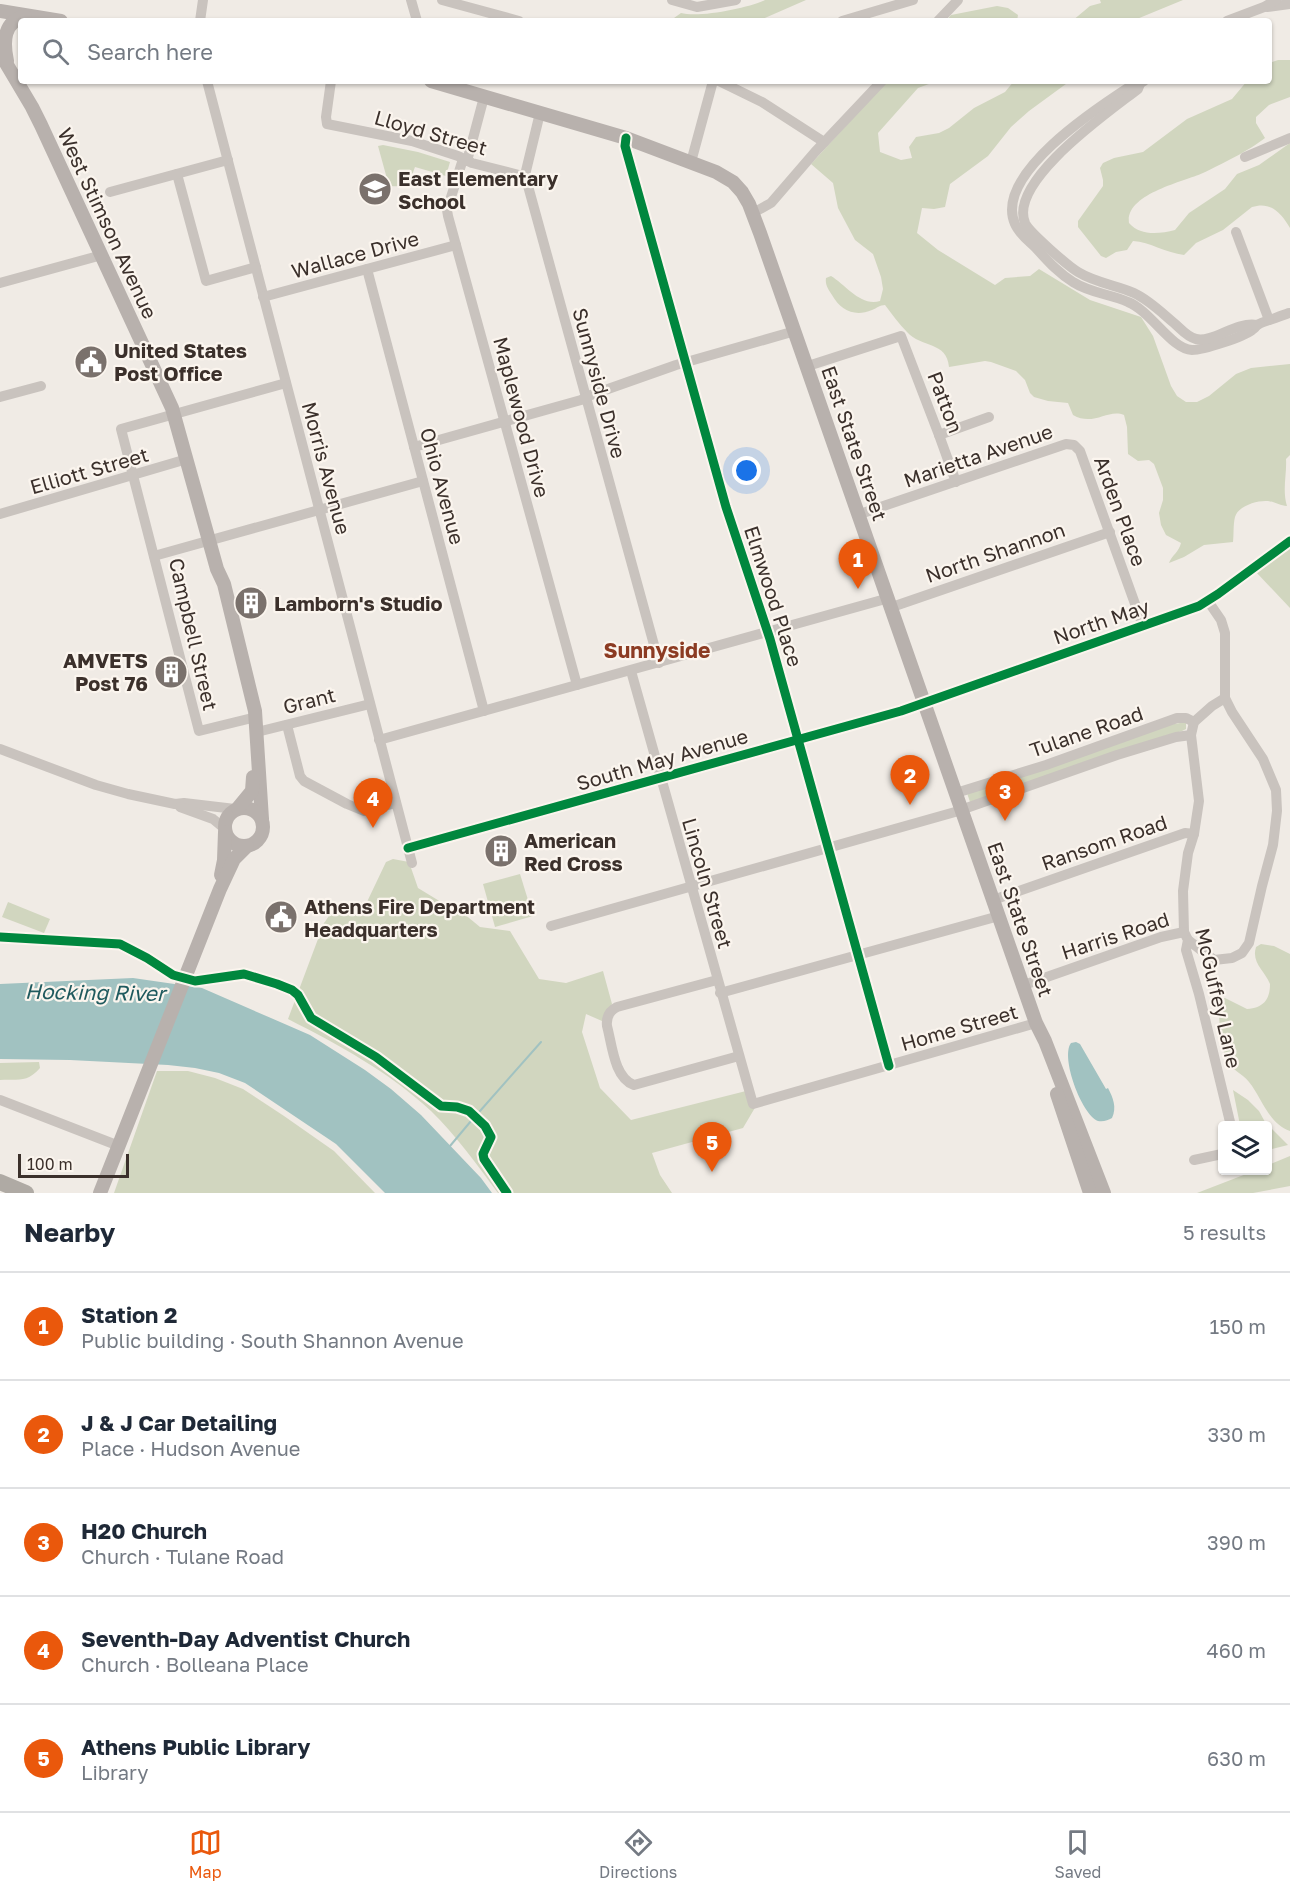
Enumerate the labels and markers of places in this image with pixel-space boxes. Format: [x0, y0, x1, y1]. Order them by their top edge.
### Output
place label: East Elementary School [398, 166, 558, 213]
school or university icon: East Elementary School [357, 171, 393, 207]
place label: United States Post Office [114, 338, 247, 385]
public building icon: United States Post Office [73, 344, 109, 380]
pin: 1 [838, 540, 878, 589]
building icon: Lamborn's Studio [233, 585, 269, 621]
place label: Lamborn's Studio [274, 591, 443, 615]
place label: AMVETS Post 76 [63, 648, 148, 695]
building icon: AMVETS Post 76 [153, 654, 189, 690]
pin: 2 [890, 756, 930, 805]
pin: 3 [986, 772, 1024, 821]
pin: 4 [354, 778, 392, 828]
place label: American Red Cross [524, 828, 623, 875]
building icon: American Red Cross [483, 833, 519, 869]
place label: Athens Fire Department Headquarters [304, 894, 535, 941]
public building icon: Athens Fire Department Headquarters [263, 899, 299, 935]
pin: 5 [692, 1122, 732, 1172]

